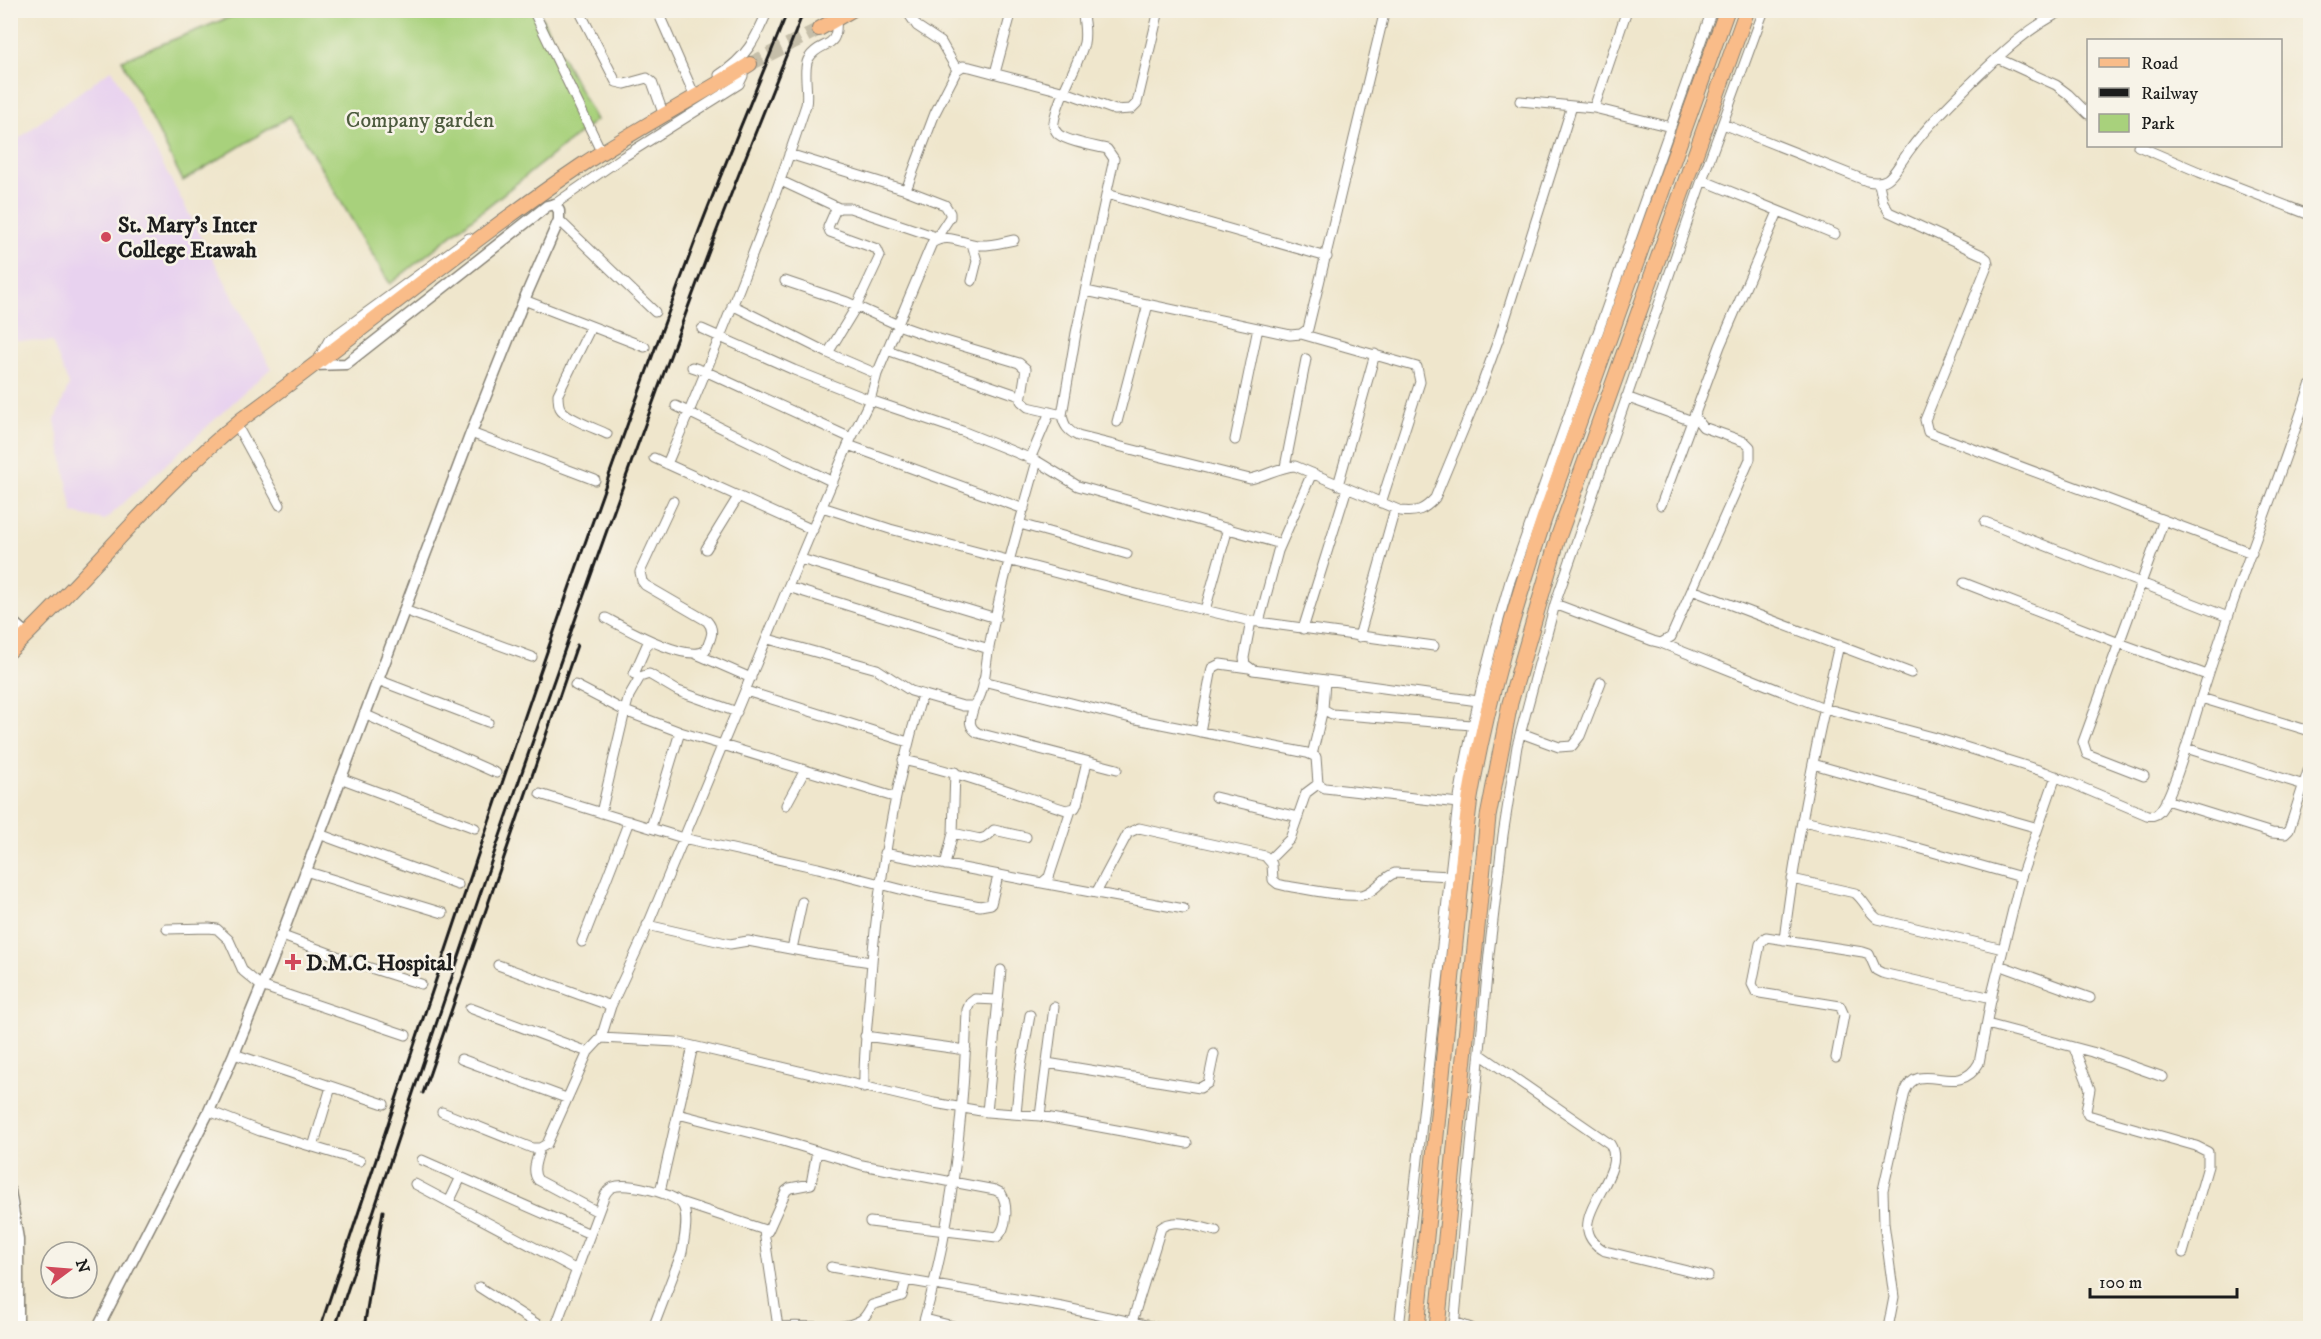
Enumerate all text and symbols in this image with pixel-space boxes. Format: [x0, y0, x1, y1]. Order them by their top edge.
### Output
legend [2087, 39, 2282, 147]
text: Road [2141, 53, 2178, 75]
text: Railway [2141, 83, 2199, 105]
park label: Company garden [346, 107, 495, 134]
text: Park [2141, 113, 2175, 135]
place label: St. Mary's Inter College Etawah [118, 212, 258, 264]
marker: St. Mary's Inter College Etawah [99, 230, 113, 244]
place label: D.M.C. Hospital [306, 950, 453, 977]
marker: D.M.C. Hospital [284, 953, 302, 971]
north arrow [39, 1240, 99, 1300]
text: N [71, 1257, 94, 1275]
scale bar [2090, 1261, 2237, 1299]
text: 100 m [2099, 1272, 2142, 1294]

